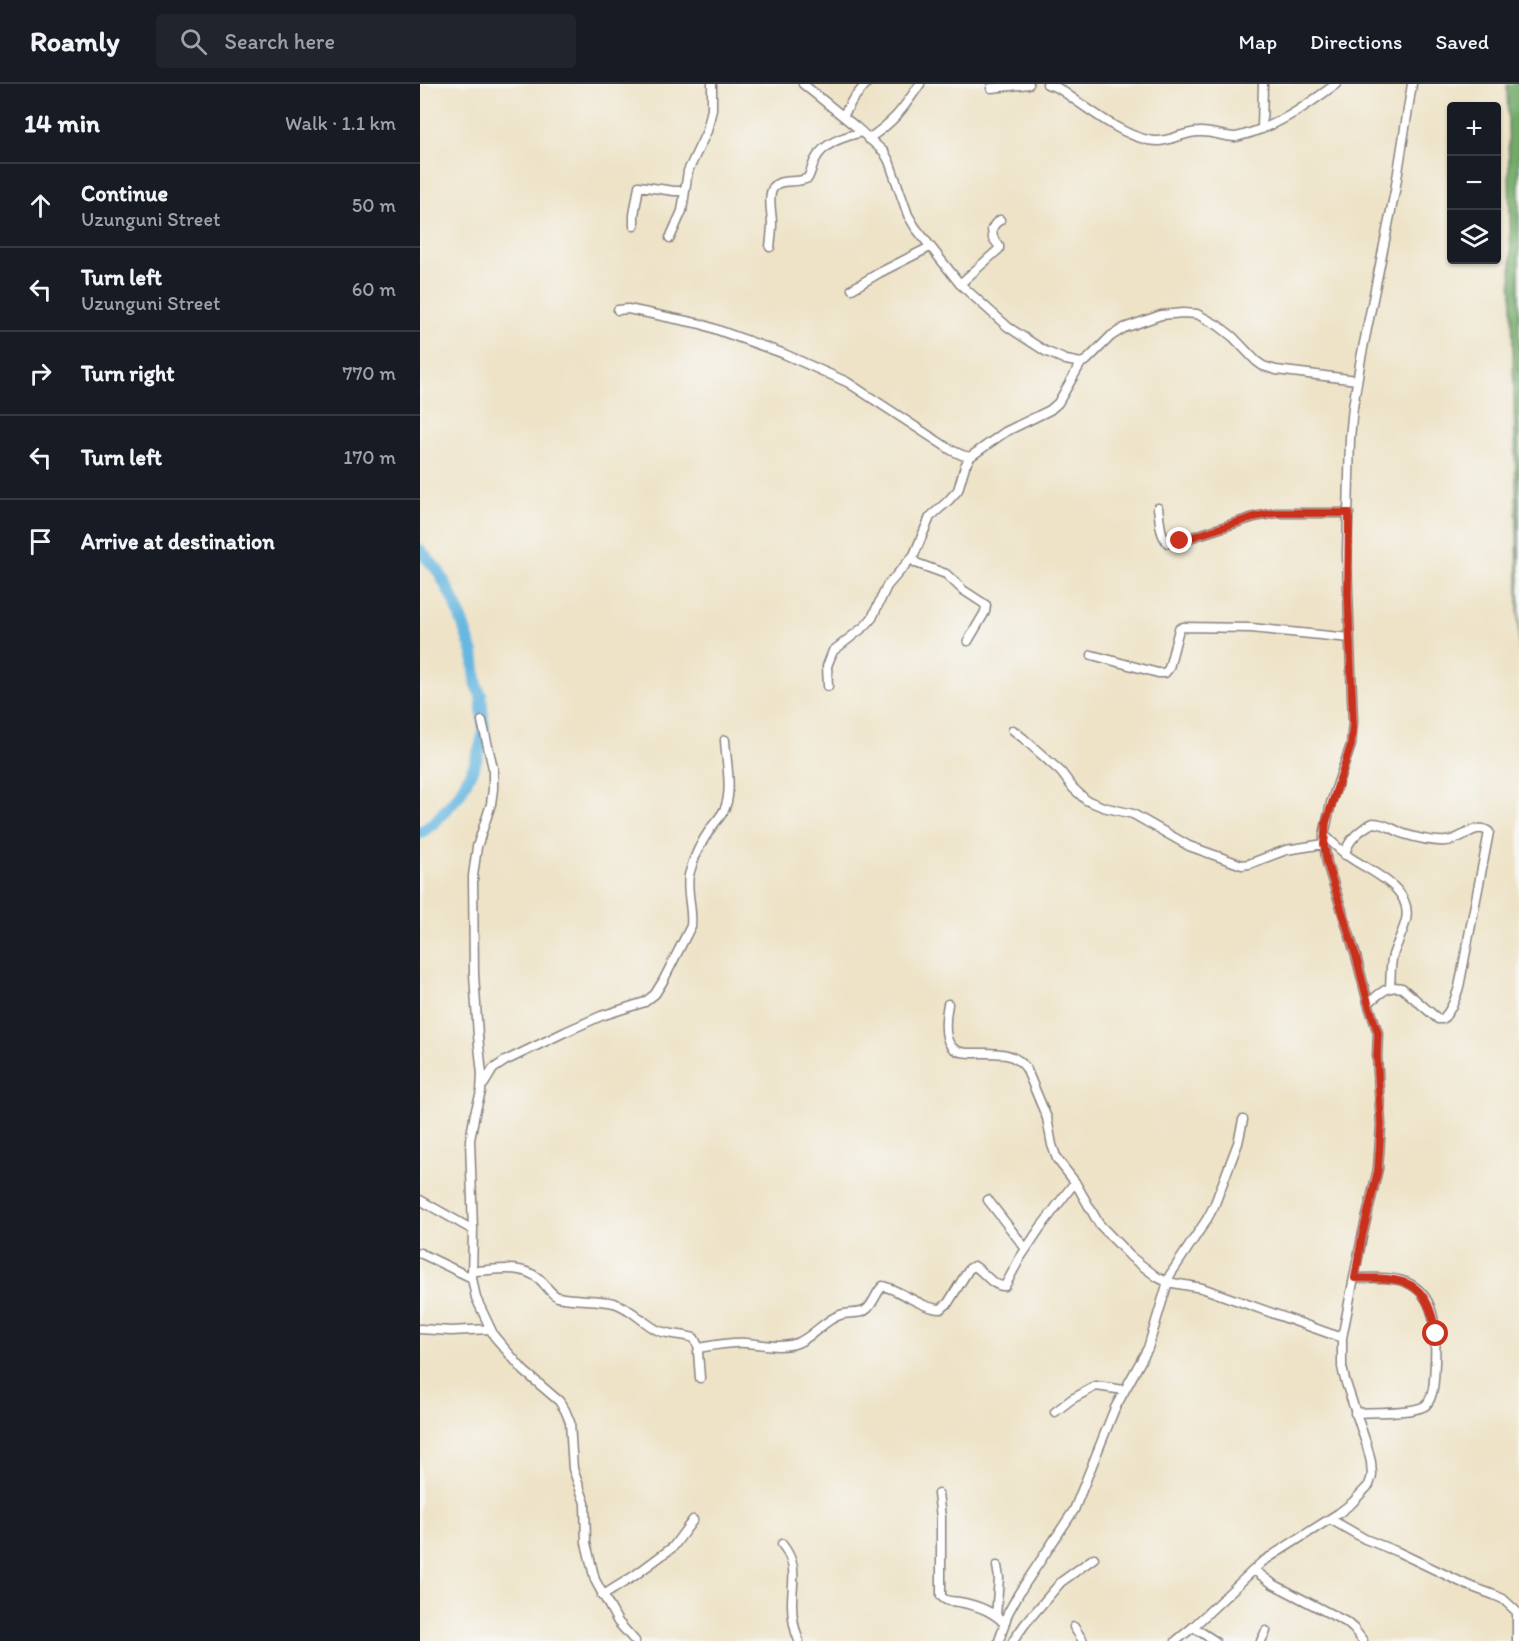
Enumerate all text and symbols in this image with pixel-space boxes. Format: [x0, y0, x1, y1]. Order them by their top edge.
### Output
search box [156, 14, 576, 68]
text: Roamly [30, 24, 120, 58]
icon: search [177, 25, 210, 58]
text: Search here [225, 28, 335, 55]
text: Map [1239, 29, 1277, 54]
text: Directions [1310, 29, 1402, 54]
text: Saved [1435, 29, 1489, 54]
map controls [1447, 102, 1501, 264]
button: + [1447, 102, 1501, 156]
text: 14 min [24, 107, 100, 139]
text: Walk · 1.1 km [285, 111, 396, 135]
button: − [1447, 156, 1501, 210]
text: Continue [81, 180, 168, 207]
icon: ahead [24, 189, 57, 222]
text: 50 m [352, 193, 396, 217]
text: Uzunguni Street [81, 207, 220, 231]
button: layers [1447, 210, 1501, 264]
text: Turn left [81, 264, 162, 291]
icon: left [24, 273, 57, 306]
text: 60 m [352, 277, 396, 301]
text: Uzunguni Street [81, 291, 220, 315]
icon: right [24, 357, 57, 390]
text: Turn right [81, 360, 175, 387]
text: 770 m [343, 361, 396, 385]
icon: left [24, 441, 57, 474]
text: Turn left [81, 444, 162, 471]
text: 170 m [343, 445, 396, 469]
icon: arrive [24, 525, 57, 558]
route end [1166, 527, 1192, 553]
text: Arrive at destination [81, 528, 275, 555]
route start [1422, 1320, 1448, 1346]

